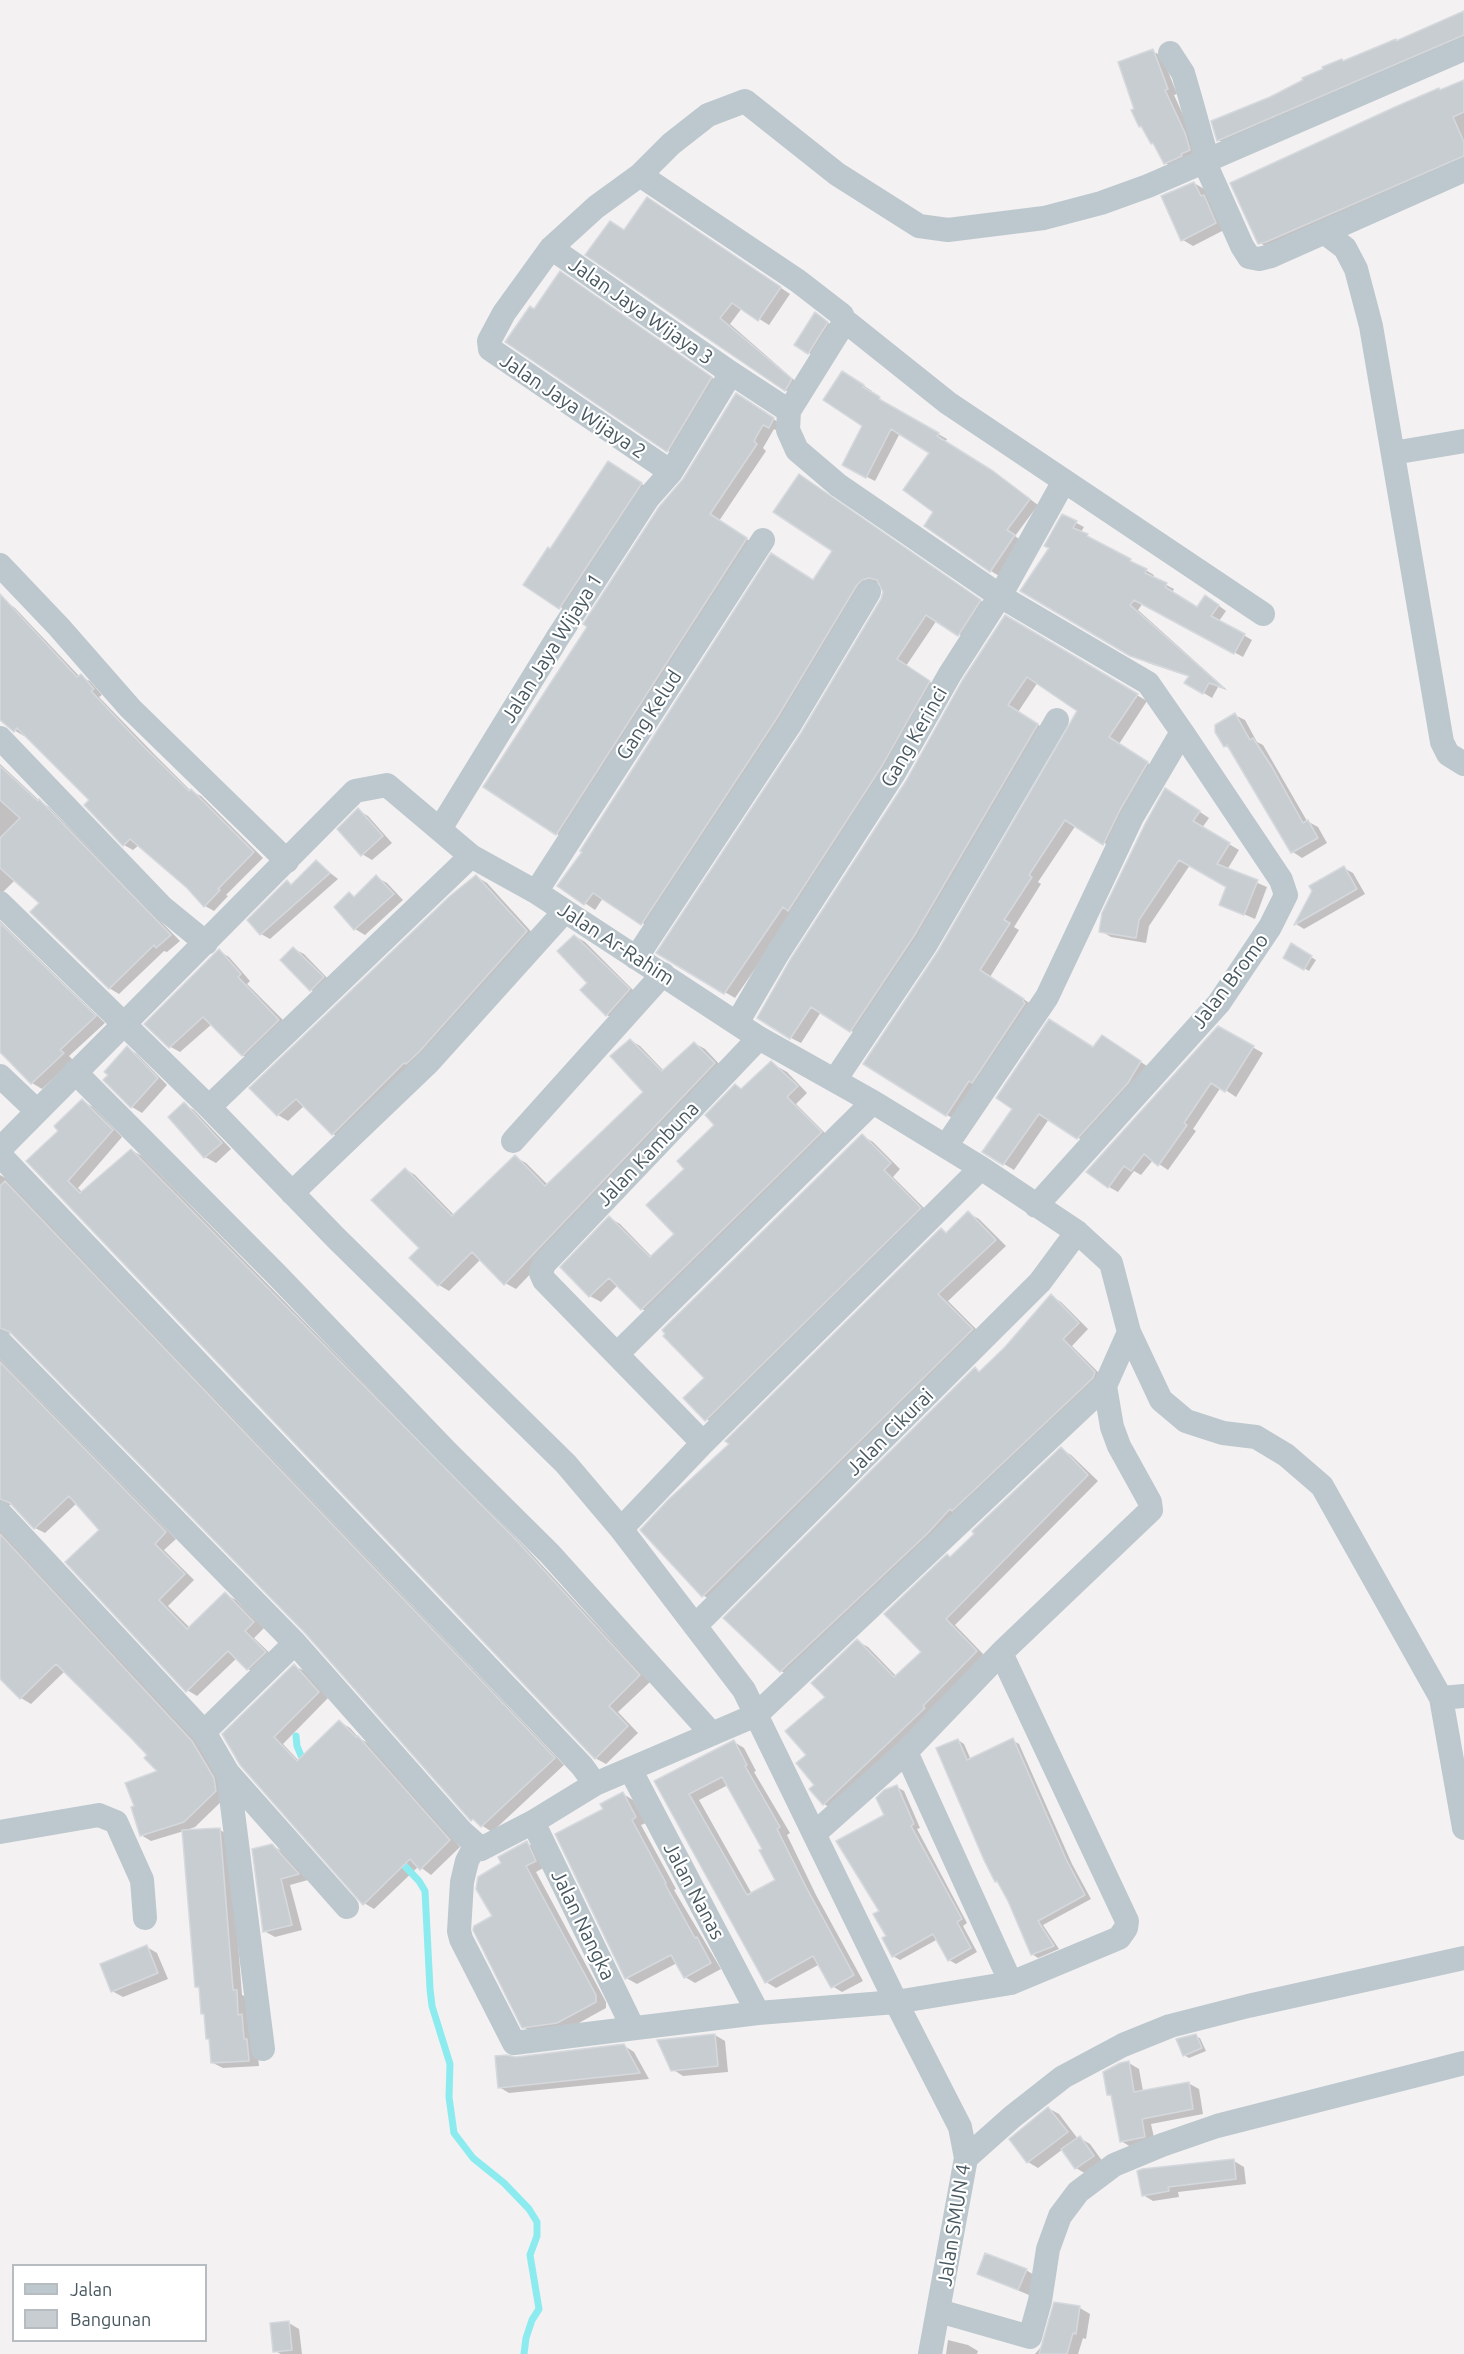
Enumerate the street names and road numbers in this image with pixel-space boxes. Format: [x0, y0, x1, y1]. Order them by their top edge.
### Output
street label: Jalan Jaya Wijaya 3 [564, 252, 718, 370]
street label: Jalan Jaya Wijaya 2 [495, 348, 651, 464]
street label: Jalan Jaya Wijaya 1 [497, 569, 607, 727]
street label: Gang Kelud [611, 666, 687, 764]
street label: Gang Kerinci [876, 682, 952, 792]
street label: Jalan Ar-Rahim [553, 897, 679, 991]
street label: Jalan Bromo [1187, 929, 1273, 1033]
street label: Jalan Kambuna [592, 1097, 704, 1211]
street label: Jalan Cikurai [842, 1384, 938, 1480]
street label: Jalan Nanas [658, 1838, 730, 1944]
street label: Jalan Nangka [546, 1866, 620, 1984]
street label: Jalan SMUN 4 [933, 2162, 975, 2288]

